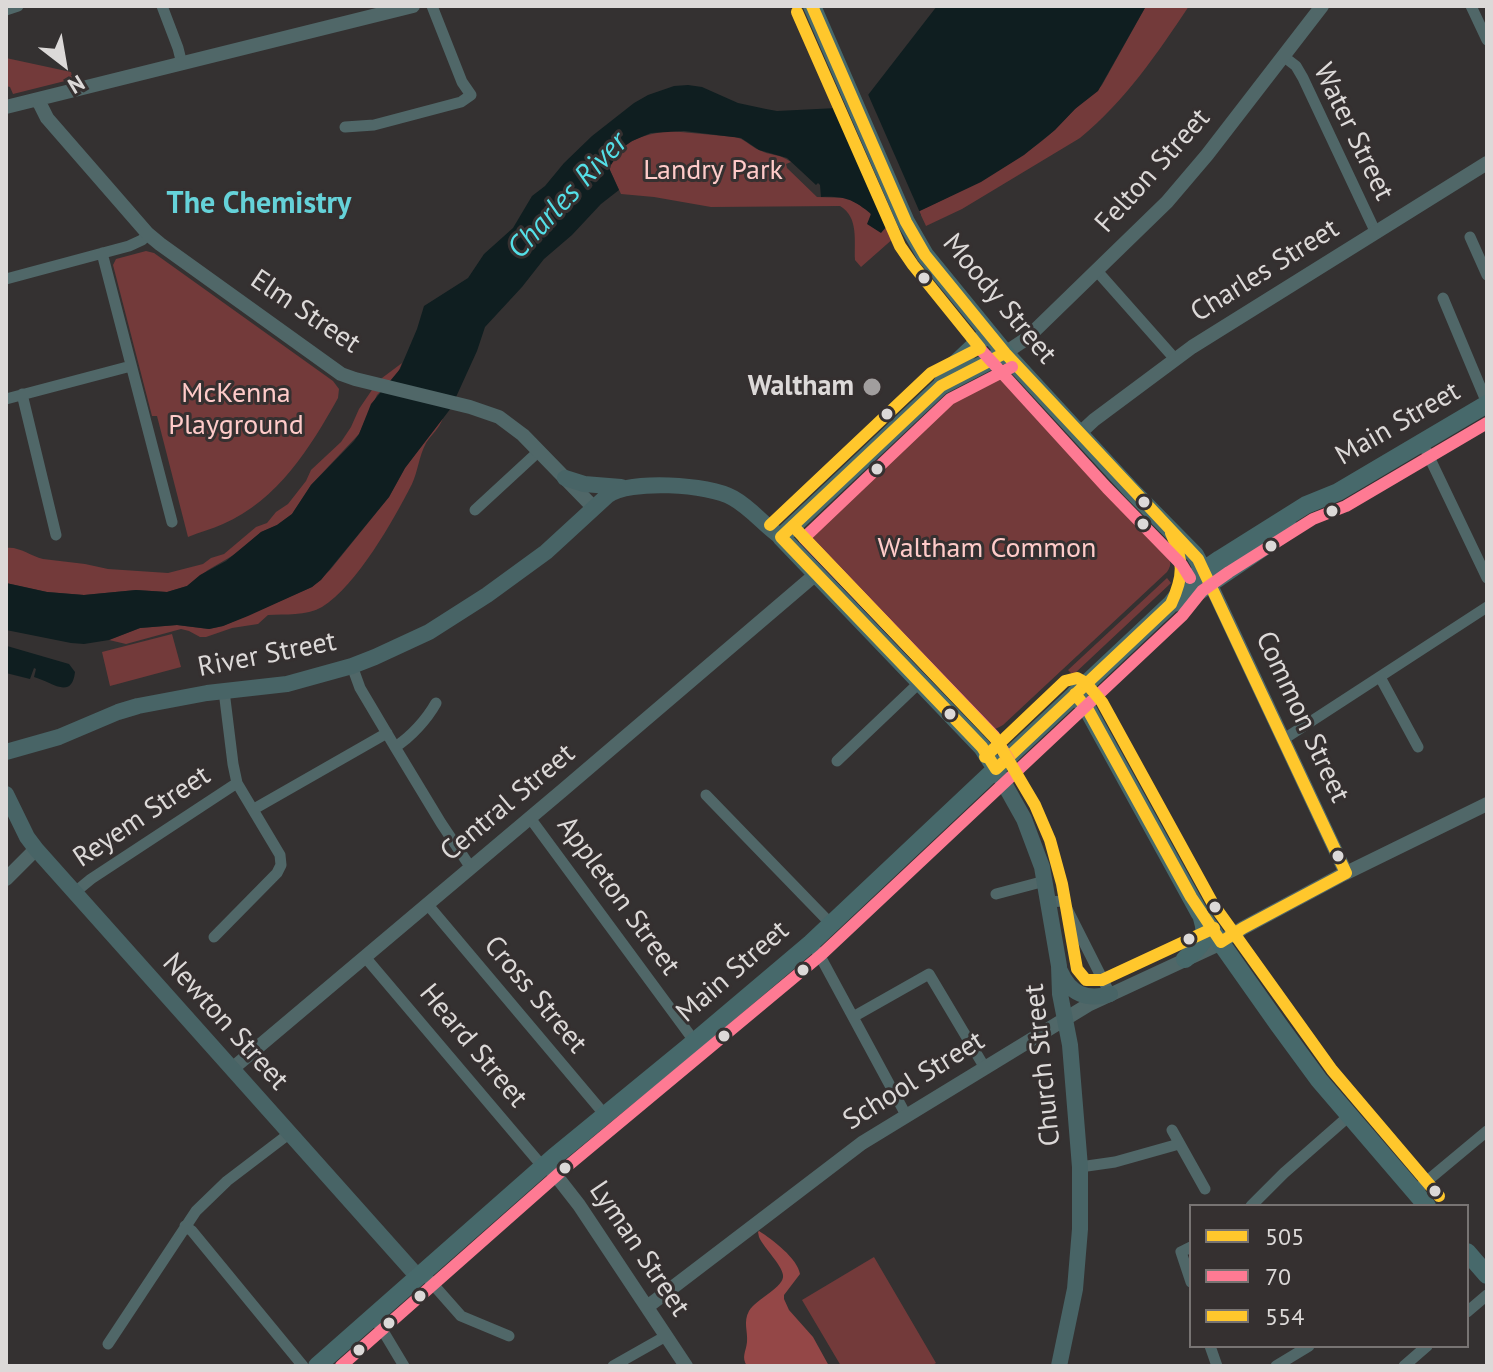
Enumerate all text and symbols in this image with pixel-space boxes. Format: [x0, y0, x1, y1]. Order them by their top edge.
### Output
north arrow [24, 24, 104, 104]
street label: Water Street [1305, 58, 1401, 206]
text: N [63, 69, 90, 100]
street label: Felton Street [1089, 102, 1217, 240]
water label: Charles River [500, 125, 636, 267]
park label: Landry Park [643, 154, 783, 188]
district label: The Chemistry [167, 186, 351, 222]
street label: Charles Street [1185, 212, 1345, 330]
street label: Moody Street [935, 227, 1063, 371]
street label: Elm Street [244, 263, 366, 361]
unlabelled marker [916, 270, 932, 286]
place label: Waltham [748, 370, 854, 404]
street label: Main Street [1330, 375, 1466, 473]
marker: Waltham [861, 376, 883, 398]
park label: McKenna Playground [168, 377, 304, 443]
unlabelled marker [879, 406, 895, 422]
unlabelled marker [869, 461, 885, 477]
unlabelled marker [1136, 494, 1152, 510]
unlabelled marker [1324, 503, 1340, 519]
unlabelled marker [1135, 516, 1151, 532]
park label: Waltham Common [878, 532, 1096, 566]
unlabelled marker [1263, 538, 1279, 554]
street label: River Street [195, 625, 339, 685]
street label: Common Street [1248, 626, 1356, 808]
unlabelled marker [942, 706, 958, 722]
street label: Central Street [434, 737, 582, 869]
street label: Reyem Street [67, 759, 217, 875]
street label: Appleton Street [549, 810, 687, 982]
unlabelled marker [1330, 848, 1346, 864]
unlabelled marker [1207, 899, 1223, 915]
street label: Main Street [670, 914, 796, 1030]
street label: Cross Street [476, 930, 594, 1060]
unlabelled marker [1181, 931, 1197, 947]
street label: Newton Street [155, 947, 295, 1097]
unlabelled marker [795, 962, 811, 978]
street label: Heard Street [412, 978, 534, 1114]
street label: Church Street [1018, 982, 1068, 1148]
street label: School Street [837, 1024, 991, 1138]
unlabelled marker [716, 1028, 732, 1044]
unlabelled marker [557, 1160, 573, 1176]
street label: Lyman Street [582, 1175, 696, 1323]
unlabelled marker [1427, 1183, 1443, 1199]
legend [1189, 1204, 1469, 1348]
text: 505 [1265, 1221, 1304, 1252]
text: 70 [1265, 1261, 1291, 1292]
unlabelled marker [412, 1288, 428, 1304]
text: 554 [1265, 1301, 1304, 1332]
unlabelled marker [381, 1315, 397, 1331]
unlabelled marker [351, 1342, 367, 1358]

